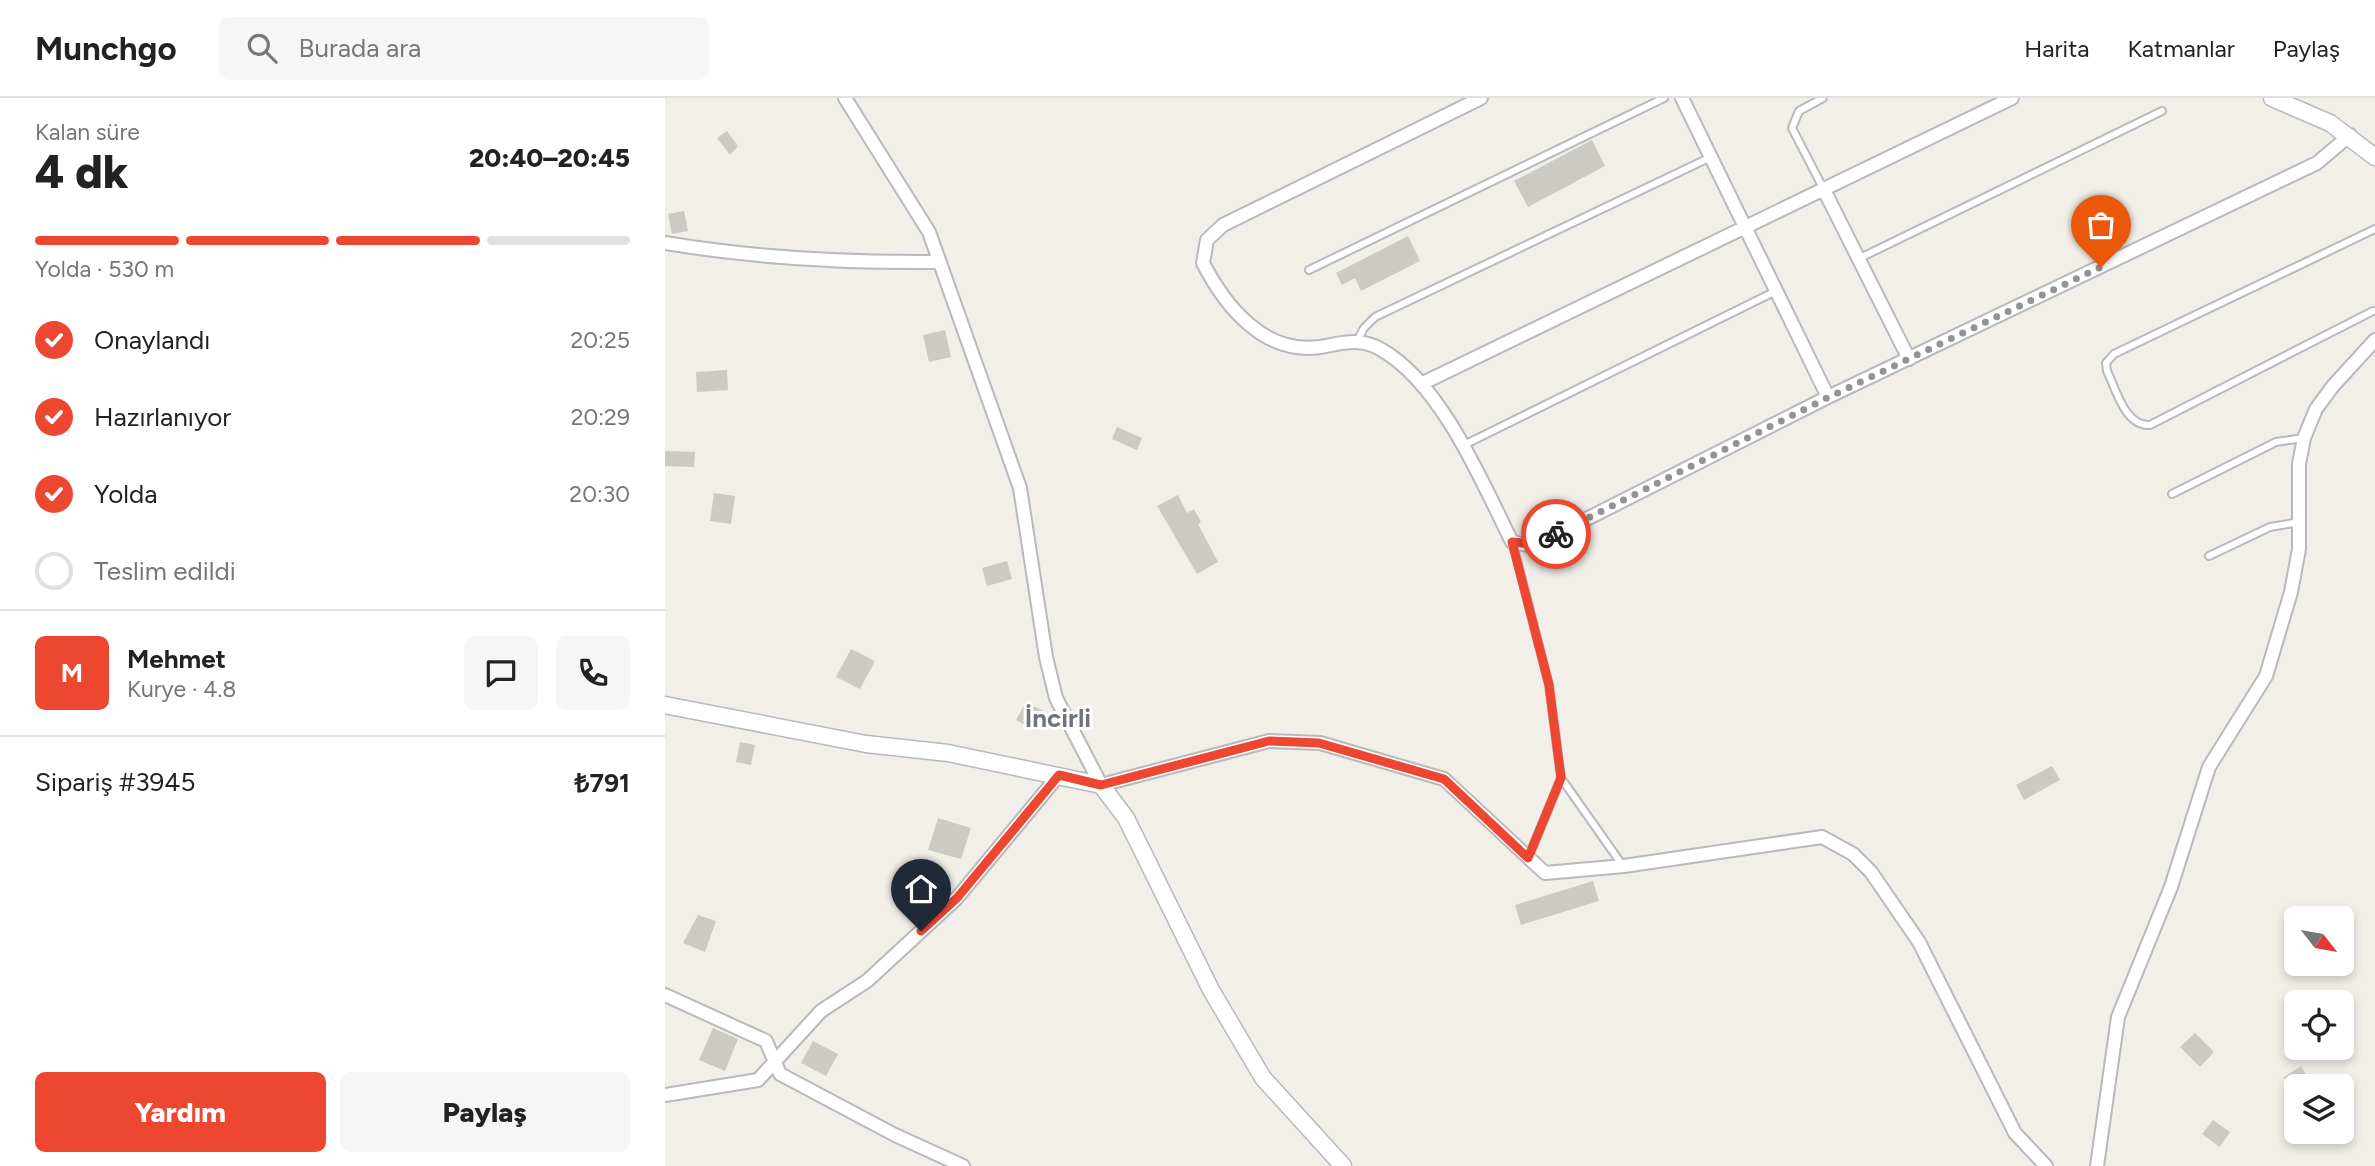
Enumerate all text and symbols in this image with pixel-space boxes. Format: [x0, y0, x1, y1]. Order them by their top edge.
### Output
search box [219, 17, 709, 80]
text: Munchgo [35, 29, 177, 68]
icon: search [243, 29, 281, 67]
text: Burada ara [299, 32, 421, 64]
text: Harita [2024, 34, 2089, 63]
text: Katmanlar [2127, 34, 2235, 63]
text: Paylaş [2273, 34, 2340, 63]
text: Kalan süre [35, 118, 140, 146]
text: 20:40–20:45 [469, 142, 630, 174]
text: 4 dk [35, 144, 129, 200]
pin [2071, 195, 2131, 267]
icon: bag [2082, 206, 2120, 244]
text: Yolda · 530 m [35, 255, 174, 283]
icon: check [35, 321, 73, 359]
text: Onaylandı [94, 324, 210, 356]
text: 20:25 [570, 326, 630, 354]
icon: check [35, 398, 73, 436]
text: Hazırlanıyor [94, 401, 231, 433]
text: 20:29 [571, 403, 630, 431]
icon: check [35, 475, 73, 513]
text: Yolda [94, 478, 157, 510]
text: 20:30 [569, 480, 630, 508]
courier [1521, 499, 1591, 569]
icon: bike [1537, 515, 1575, 553]
text: Teslim edildi [94, 555, 236, 587]
button: chat [464, 636, 538, 710]
button: phone [556, 636, 630, 710]
text: Mehmet [127, 643, 226, 675]
text: M [61, 657, 83, 689]
text: Kurye · 4.8 [127, 675, 236, 703]
district label: İncirli [1025, 702, 1091, 734]
text: Sipariş #3945 [35, 766, 195, 798]
text: ₺791 [575, 767, 630, 799]
pin [891, 859, 951, 931]
icon: home [902, 870, 940, 908]
north arrow [2284, 906, 2354, 976]
map controls [2284, 906, 2354, 1144]
button: locate [2284, 990, 2354, 1060]
button: Yardım [35, 1072, 326, 1152]
button: Paylaş [340, 1072, 630, 1152]
button: layers [2284, 1074, 2354, 1144]

